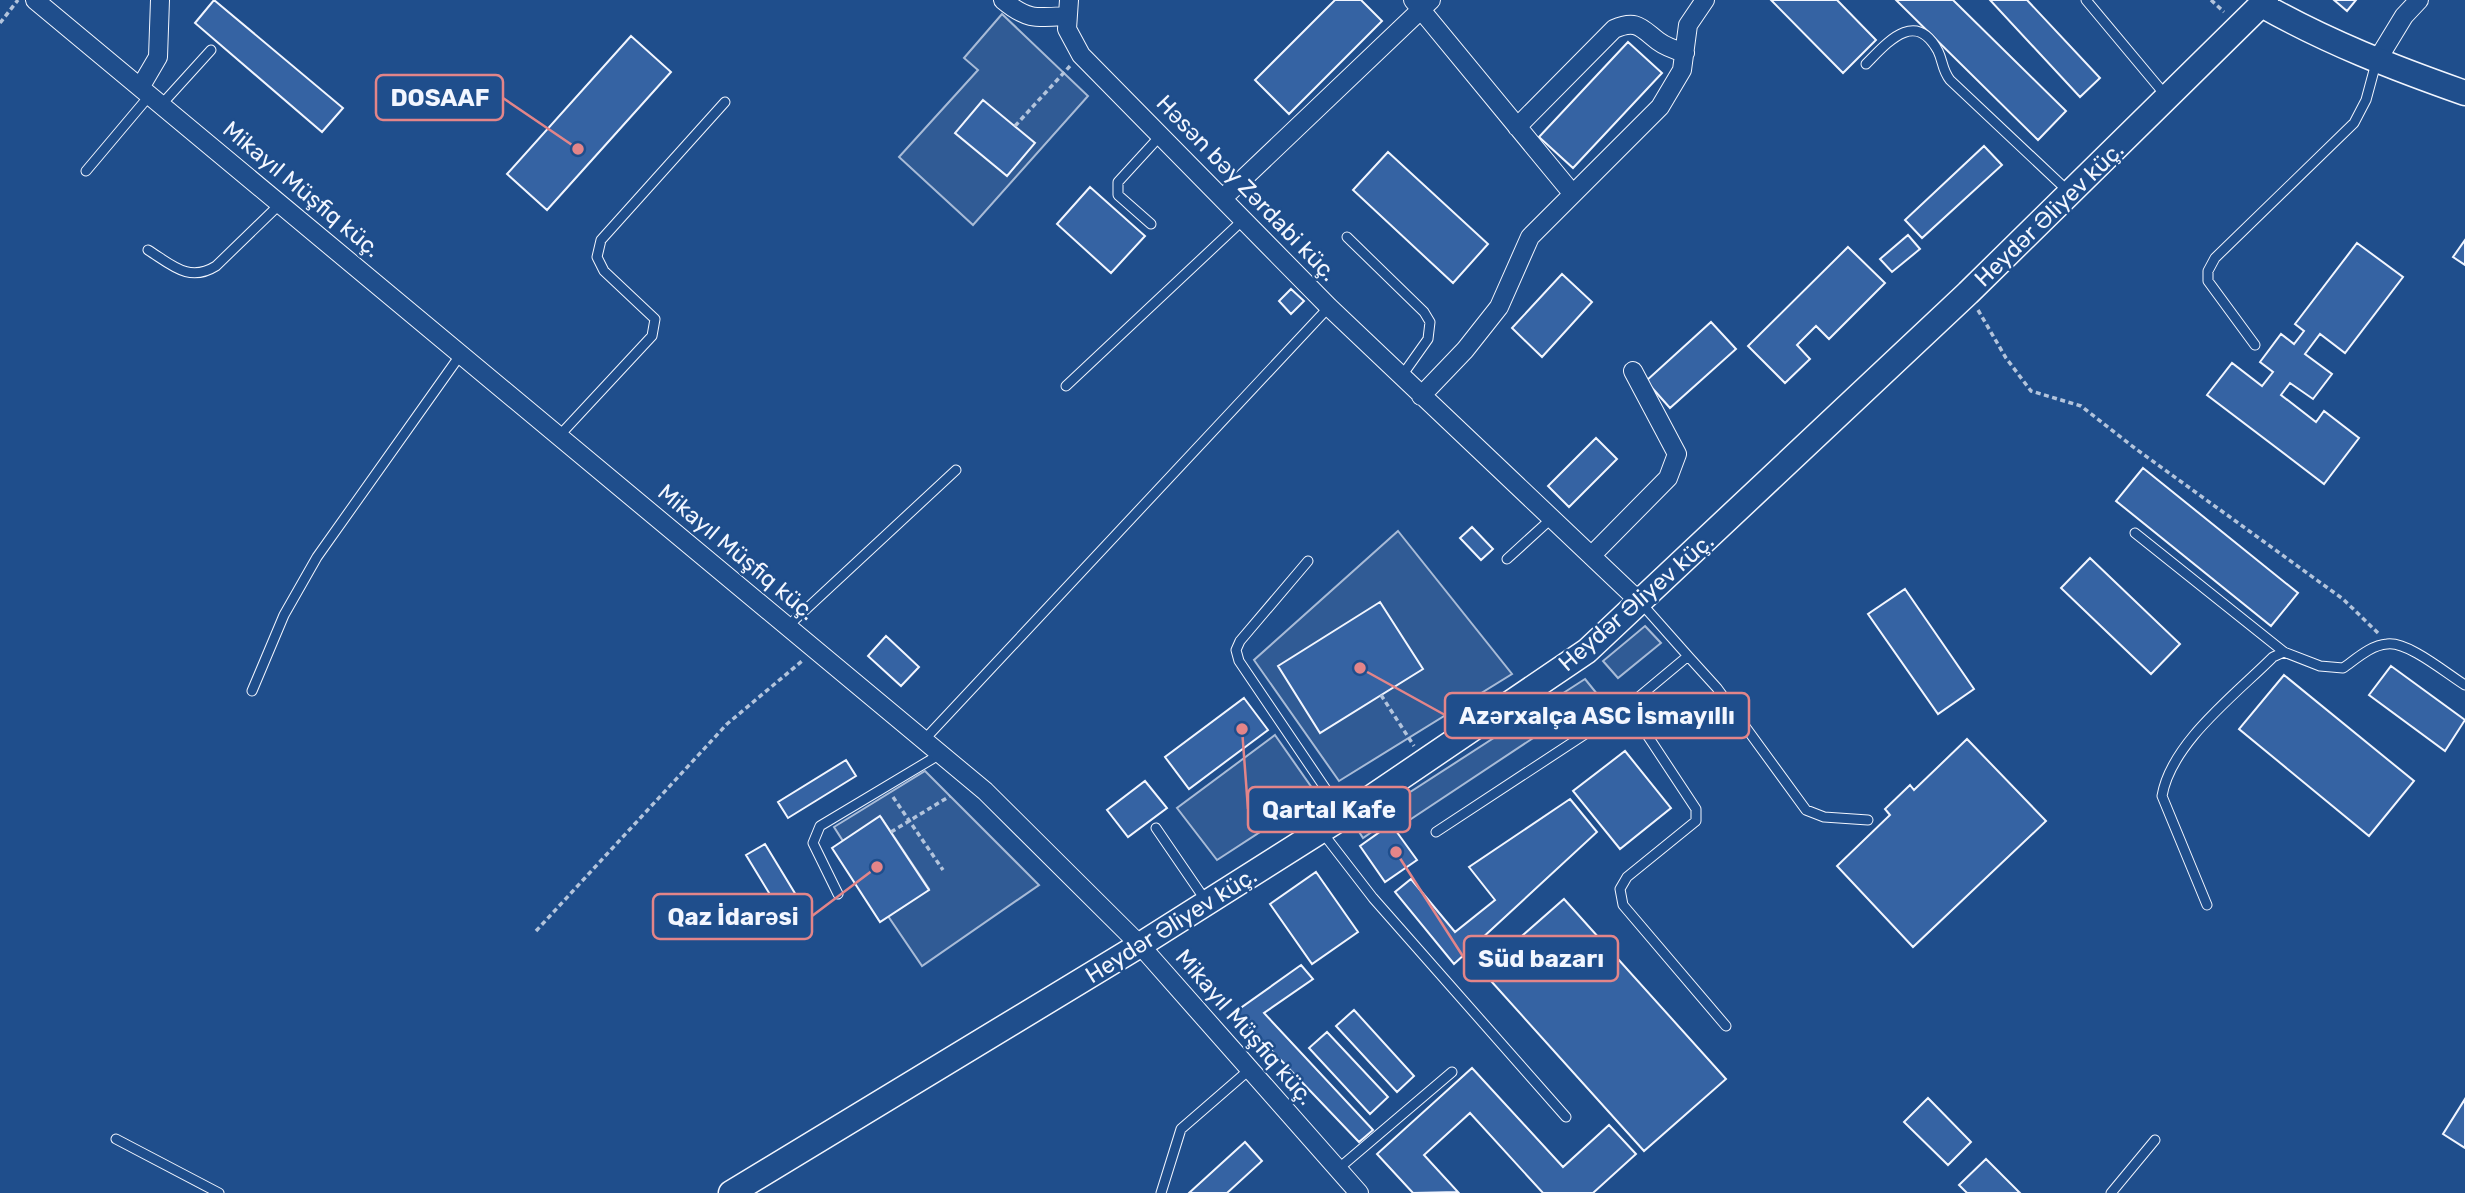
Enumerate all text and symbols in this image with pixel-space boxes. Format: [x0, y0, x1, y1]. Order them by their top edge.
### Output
callout: DOSAAF [376, 75, 503, 120]
text: DOSAAF [390, 84, 490, 112]
street label: Həsən bəy Zərdabi küç. [1151, 89, 1343, 287]
street label: Mikayıl Müşfiq küç. [217, 115, 387, 263]
street label: Heydər Əliyev küç. [1969, 136, 2129, 292]
street label: Mikayıl Müşfiq küç. [652, 478, 822, 626]
street label: Heydər Əliyev küç. [1553, 527, 1719, 677]
callout: Azərxalça ASC İsmayıllı [1445, 693, 1749, 738]
text: Azərxalça ASC İsmayıllı [1459, 702, 1735, 730]
callout: Qartal Kafe [1248, 787, 1410, 832]
text: Qartal Kafe [1262, 796, 1396, 824]
street label: Heydər Əliyev küç. [1080, 861, 1262, 989]
callout: Qaz İdarəsi [653, 894, 812, 939]
text: Qaz İdarəsi [667, 903, 799, 931]
callout: Süd bazarı [1464, 936, 1618, 981]
street label: Mikayıl Müşfiq küç. [1170, 943, 1320, 1111]
text: Süd bazarı [1478, 945, 1604, 973]

